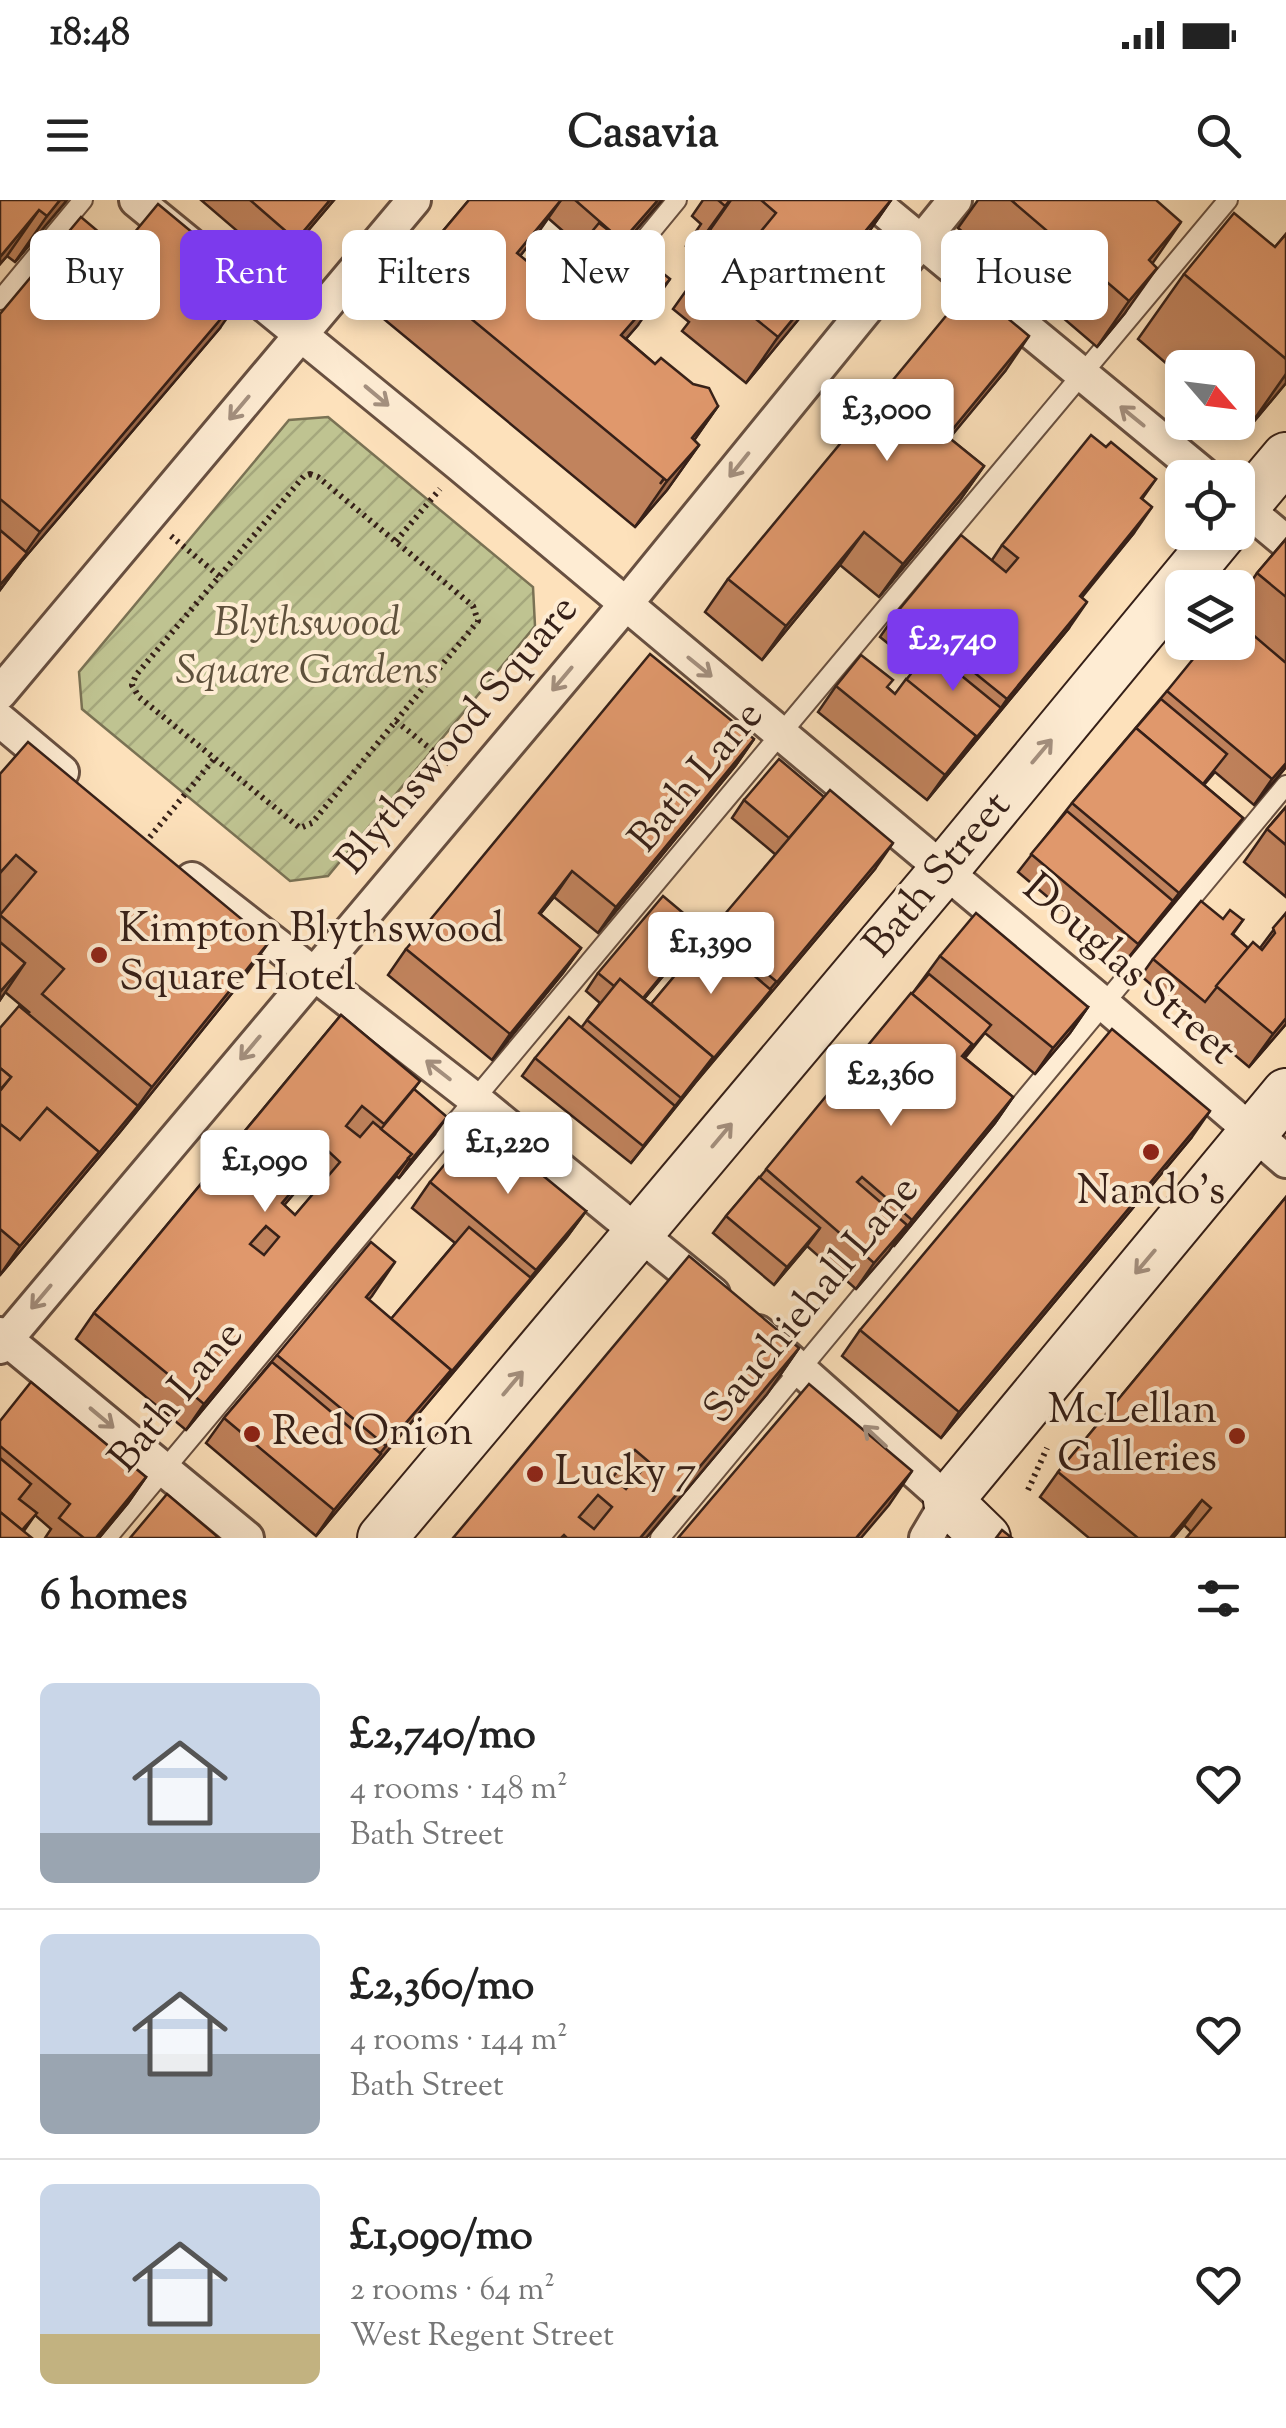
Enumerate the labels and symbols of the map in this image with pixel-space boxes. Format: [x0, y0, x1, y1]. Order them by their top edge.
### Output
north arrow [1165, 350, 1255, 440]
pin: £3,000 [806, 379, 968, 464]
one-way arrow [364, 385, 390, 407]
one-way arrow [228, 395, 251, 420]
one-way arrow [1120, 405, 1146, 427]
one-way arrow [728, 452, 750, 478]
street label: Blythswood Square [324, 583, 594, 889]
park label: Blythswood Square Gardens [175, 595, 439, 703]
pin: £2,740 [872, 609, 1034, 694]
one-way arrow [687, 656, 713, 678]
one-way arrow [551, 666, 573, 692]
street label: Bath Lane [617, 689, 779, 867]
one-way arrow [1031, 738, 1053, 764]
street label: Bath Street [851, 779, 1027, 973]
street label: Douglas Street [1008, 861, 1248, 1081]
place label: Kimpton Blythswood Square Hotel [119, 901, 504, 1009]
pin: £1,390 [630, 912, 792, 997]
marker: Kimpton Blythswood Square Hotel [88, 944, 110, 966]
one-way arrow [239, 1035, 261, 1061]
pin: £2,360 [810, 1044, 972, 1129]
one-way arrow [425, 1060, 452, 1081]
pin: £1,220 [427, 1112, 589, 1197]
one-way arrow [711, 1122, 733, 1148]
pin: £1,090 [184, 1130, 346, 1215]
marker: Nando's [1140, 1141, 1162, 1163]
place label: Nando's [1077, 1163, 1225, 1223]
street label: Sauchiehall Lane [691, 1164, 935, 1438]
one-way arrow [1134, 1249, 1156, 1275]
one-way arrow [30, 1284, 52, 1310]
street label: Bath Lane [97, 1309, 259, 1487]
one-way arrow [502, 1371, 524, 1397]
place label: McLellan Galleries [1048, 1382, 1217, 1490]
place label: Red Onion [272, 1404, 473, 1464]
one-way arrow [89, 1407, 115, 1429]
marker: Red Onion [241, 1423, 263, 1445]
one-way arrow [863, 1425, 888, 1448]
marker: McLellan Galleries [1226, 1425, 1248, 1447]
place label: Lucky 7 [555, 1444, 696, 1504]
marker: Lucky 7 [524, 1463, 546, 1485]

